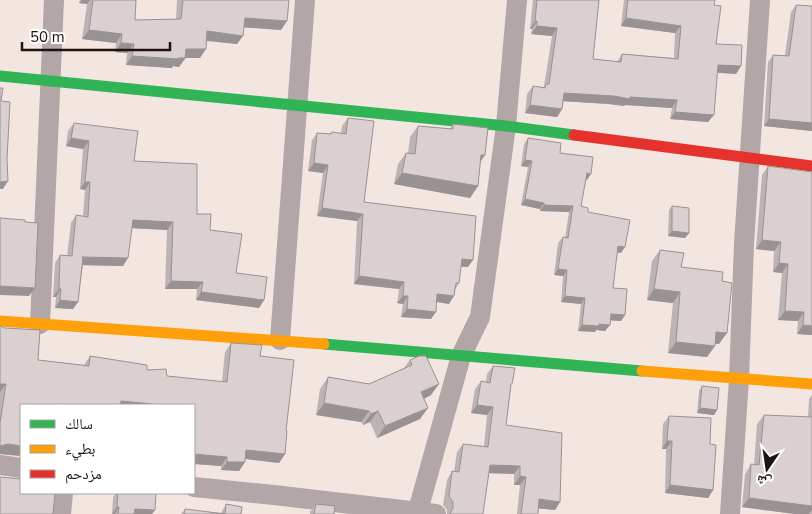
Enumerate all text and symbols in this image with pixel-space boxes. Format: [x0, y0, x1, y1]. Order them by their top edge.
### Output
scale bar [22, 20, 170, 52]
text: 50 m [30, 27, 65, 47]
legend [20, 404, 195, 494]
text: سالك [65, 414, 93, 434]
text: بطيء [65, 439, 95, 461]
north arrow [742, 444, 792, 494]
text: مزدحم [65, 464, 102, 484]
text: ش [755, 470, 774, 492]

